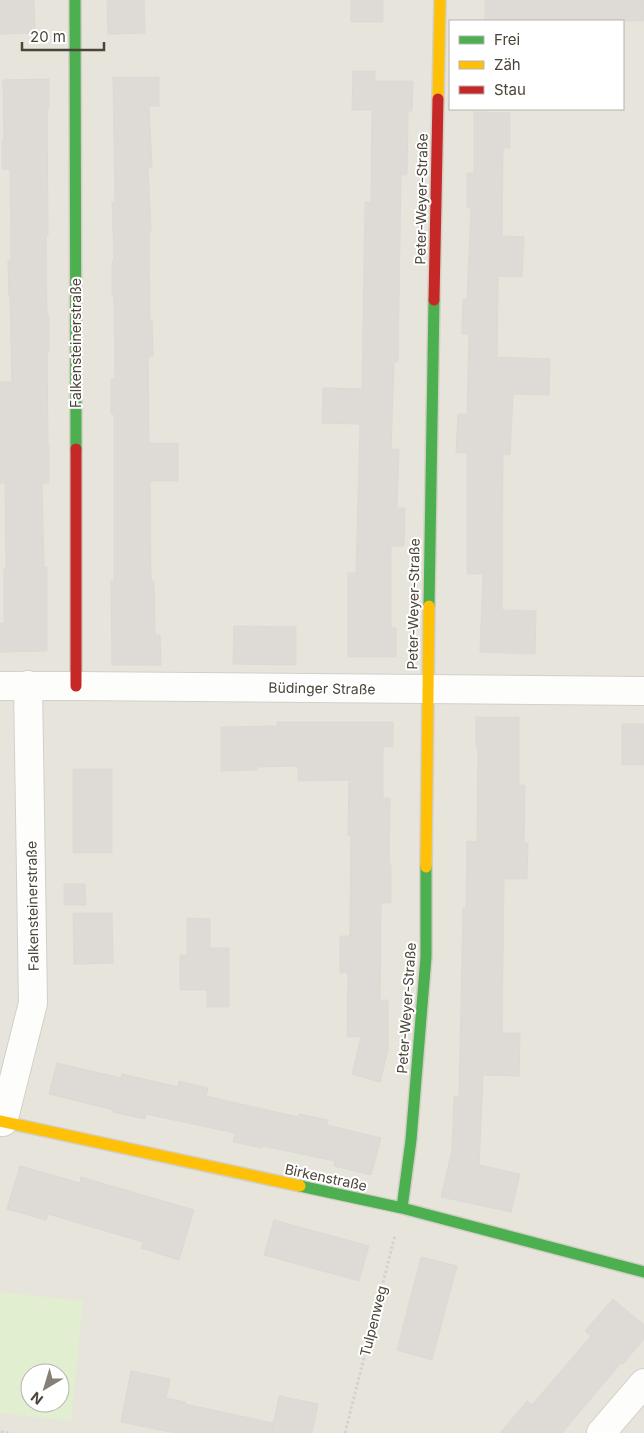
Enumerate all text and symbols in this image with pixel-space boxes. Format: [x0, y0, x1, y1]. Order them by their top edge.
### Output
scale bar [22, 20, 105, 52]
legend [449, 20, 624, 110]
text: 20 m [30, 27, 66, 46]
text: Frei [494, 30, 520, 49]
text: Zäh [494, 55, 521, 74]
text: Stau [494, 80, 526, 99]
street label: Peter-Weyer-Straße [411, 133, 431, 265]
street label: Falkensteinerstraße [67, 278, 84, 408]
street label: Peter-Weyer-Straße [403, 538, 423, 670]
street label: Büdinger Straße [268, 679, 376, 697]
street label: Falkensteinerstraße [22, 841, 42, 971]
street label: Peter-Weyer-Straße [393, 942, 419, 1074]
street label: Birkenstraße [283, 1160, 369, 1194]
street label: Tulpenweg [356, 1284, 390, 1358]
north arrow [20, 1363, 70, 1413]
text: N [27, 1389, 46, 1409]

